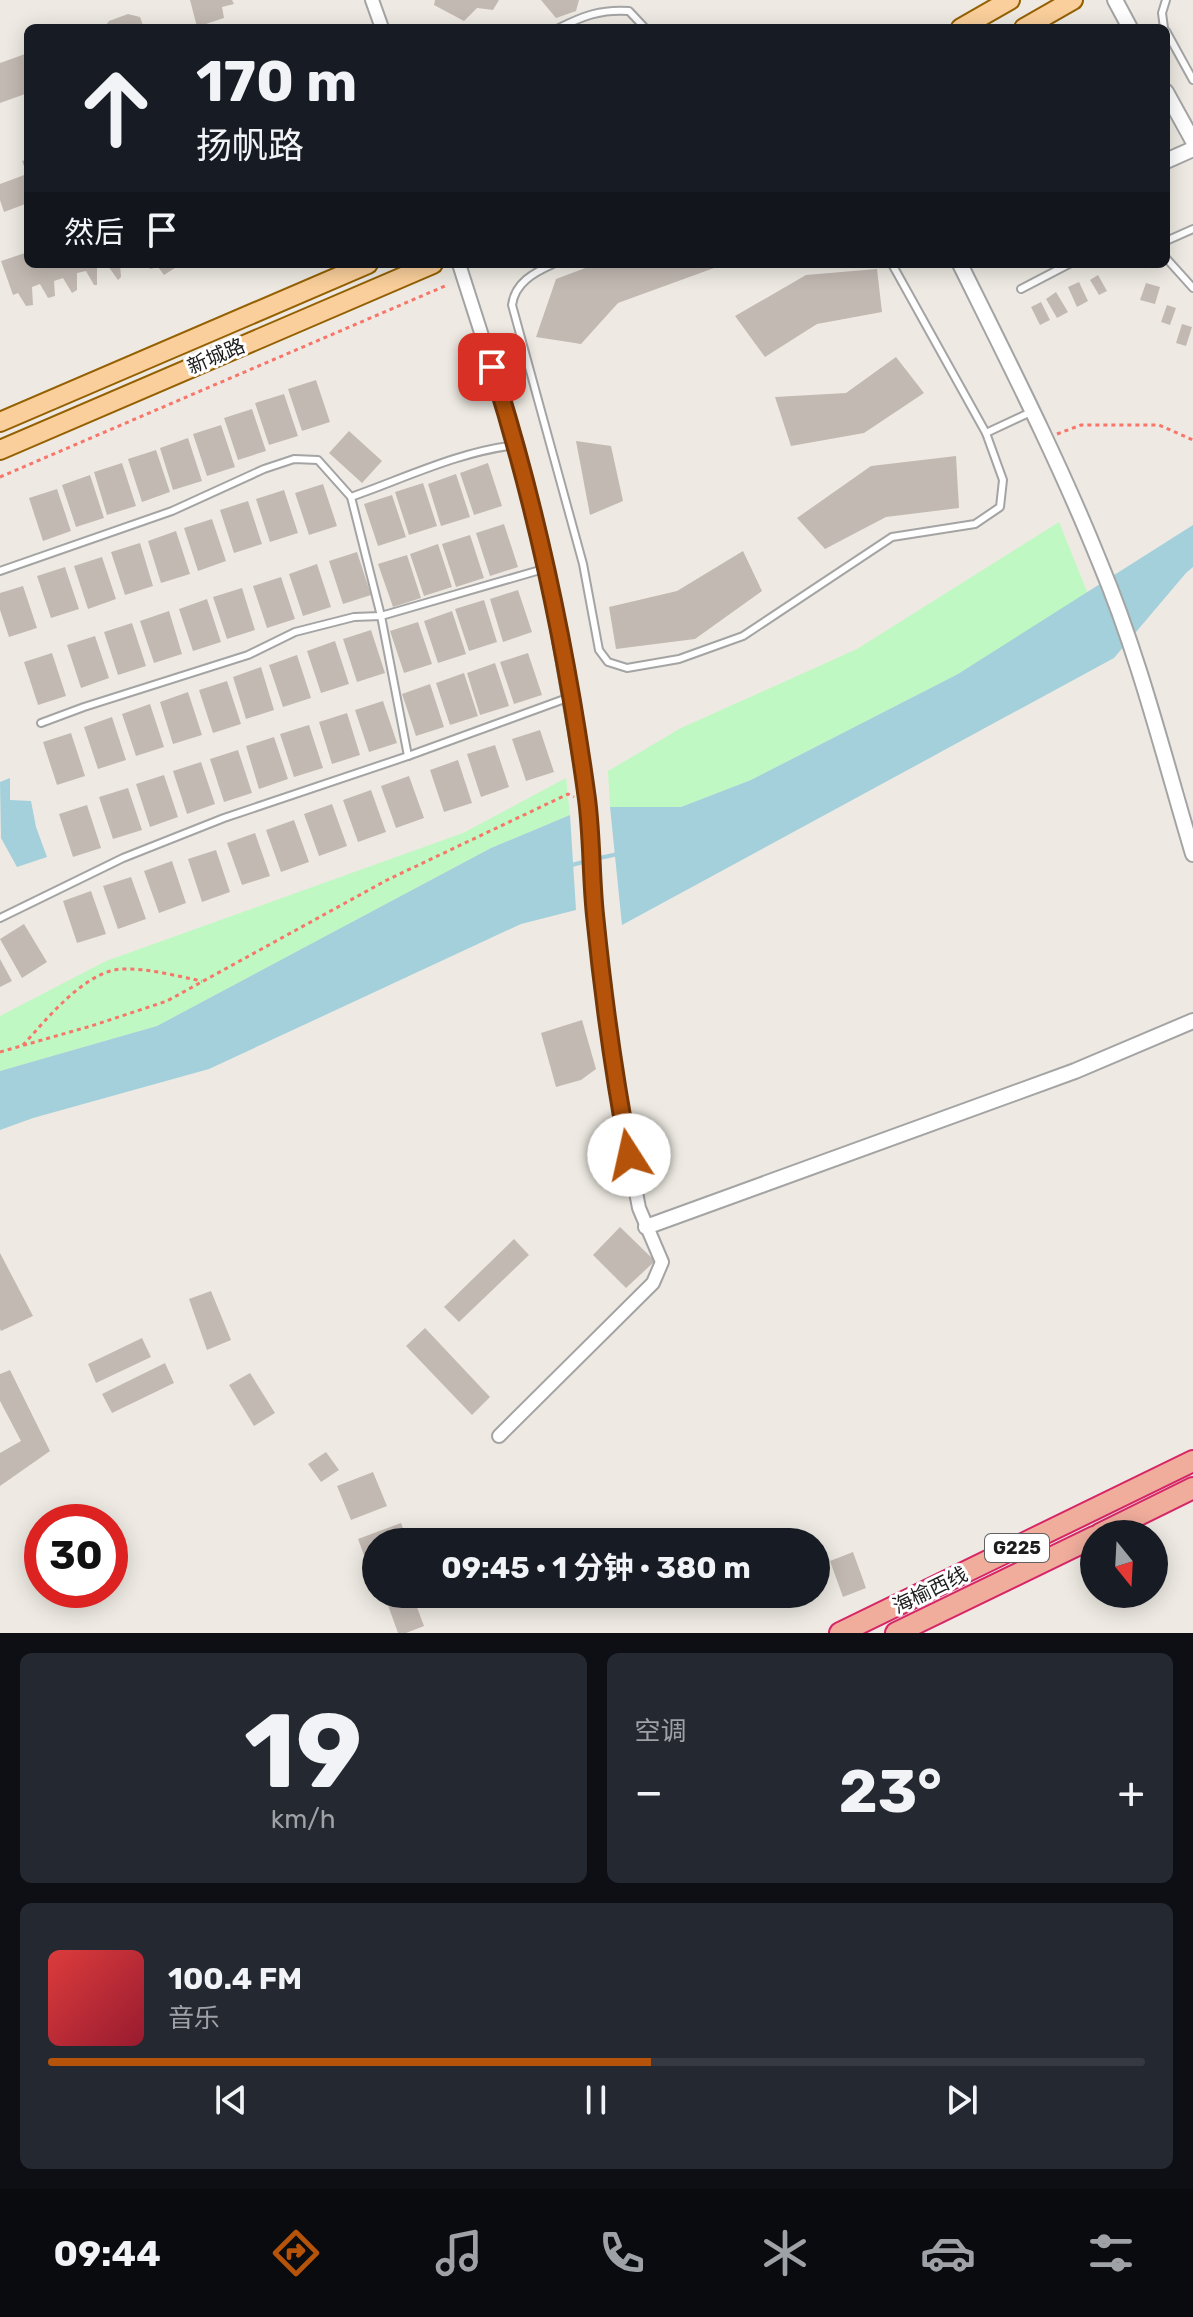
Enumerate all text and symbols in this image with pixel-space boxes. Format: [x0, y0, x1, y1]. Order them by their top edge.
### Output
text: 170 m [196, 49, 357, 115]
icon: ahead [64, 56, 168, 160]
text: 扬帆路 [196, 124, 304, 167]
icon: arrive [140, 208, 184, 252]
text: 然后 [64, 215, 124, 251]
street label: 新城路 [184, 333, 248, 379]
pin [458, 333, 526, 401]
icon: arrive [470, 345, 514, 389]
position arrow [587, 1113, 671, 1197]
speed limit sign: 30 [24, 1504, 128, 1608]
north arrow [1080, 1520, 1168, 1608]
map controls [1080, 1520, 1168, 1608]
road number: G225 [985, 1534, 1049, 1562]
text: 09:45 · 1 分钟 · 380 m [441, 1550, 751, 1586]
street label: 海榆西线 [889, 1562, 971, 1618]
text: 19 [244, 1690, 362, 1813]
text: 空调 [635, 1716, 687, 1747]
text: 23° [839, 1756, 942, 1827]
text: − [635, 1766, 663, 1818]
text: + [1118, 1766, 1145, 1818]
text: km/h [271, 1804, 336, 1835]
text: 100.4 FM [168, 1961, 302, 1997]
text: 音乐 [168, 2003, 220, 2034]
icon: previous [209, 2078, 253, 2122]
icon: pause [574, 2078, 618, 2122]
icon: next [940, 2078, 984, 2122]
icon: directions [268, 2225, 324, 2281]
icon: music [431, 2225, 487, 2281]
icon: phone [594, 2225, 650, 2281]
icon: climate [757, 2225, 813, 2281]
icon: car [920, 2225, 976, 2281]
icon: filters [1083, 2225, 1139, 2281]
text: 09:44 [54, 2232, 161, 2275]

